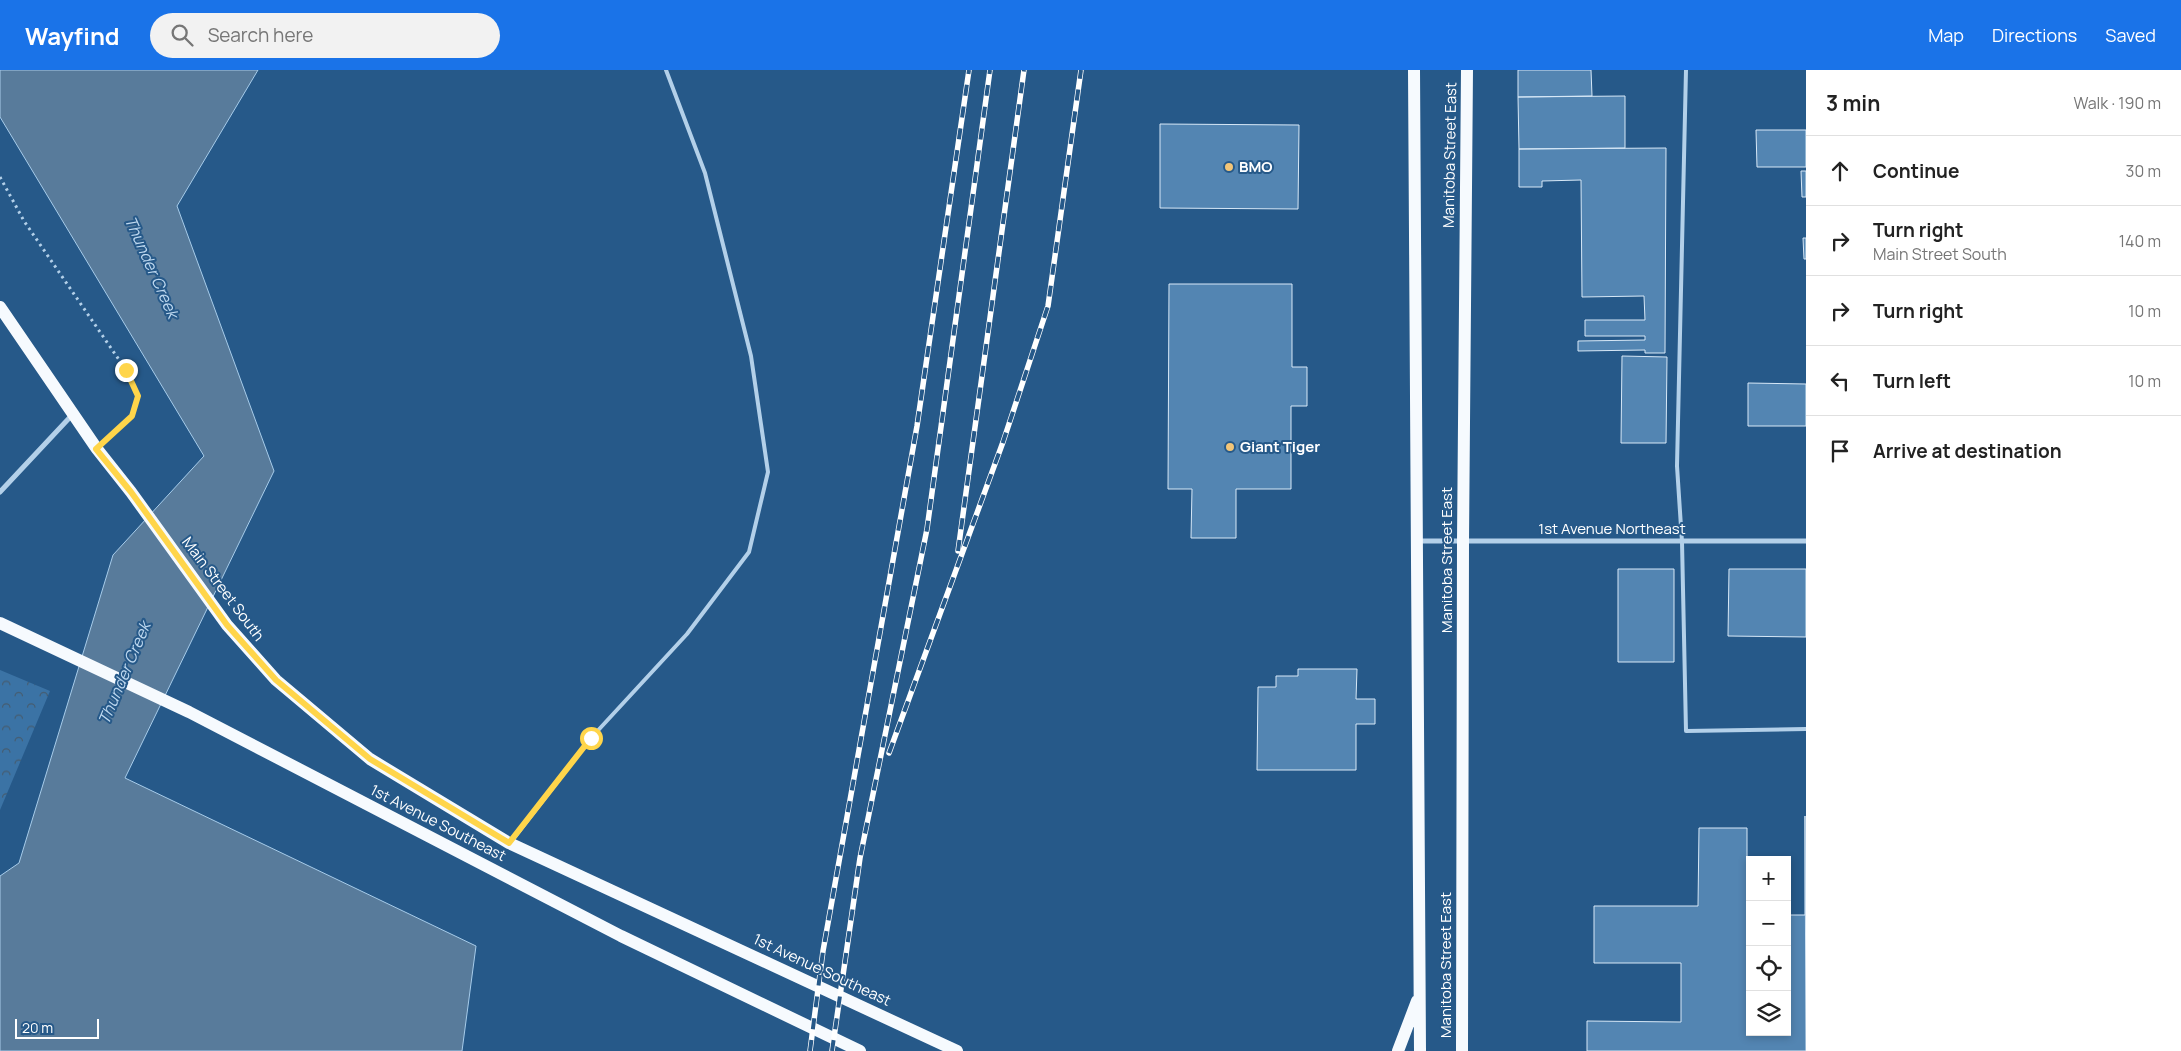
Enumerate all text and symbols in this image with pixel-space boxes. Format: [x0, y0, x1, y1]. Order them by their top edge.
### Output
search box [150, 13, 500, 58]
text: Wayfind [25, 19, 120, 52]
icon: search [168, 21, 196, 49]
text: Search here [208, 22, 313, 48]
text: Map [1928, 23, 1964, 47]
text: Directions [1992, 23, 2077, 47]
text: Saved [2105, 23, 2156, 47]
street label: Manitoba Street East [1438, 82, 1461, 228]
text: 3 min [1826, 89, 1880, 117]
text: Walk · 190 m [2073, 92, 2161, 114]
place label: BMO [1239, 156, 1273, 177]
icon: ahead [1826, 157, 1854, 185]
text: Continue [1873, 158, 1959, 184]
text: 30 m [2126, 160, 2161, 182]
marker: BMO [1223, 161, 1235, 173]
water label: Thunder Creek [120, 213, 185, 323]
text: Turn right [1873, 217, 1963, 243]
icon: right [1826, 227, 1854, 255]
text: 140 m [2119, 230, 2161, 252]
text: Main Street South [1873, 243, 2007, 265]
icon: right [1826, 297, 1854, 325]
text: Turn right [1873, 298, 1963, 324]
text: 10 m [2128, 300, 2161, 322]
route end [115, 359, 138, 382]
icon: left [1826, 367, 1854, 395]
text: Turn left [1873, 368, 1951, 394]
text: 10 m [2128, 370, 2161, 392]
place label: Giant Tiger [1240, 436, 1320, 457]
icon: arrive [1826, 437, 1854, 465]
text: Arrive at destination [1873, 438, 2062, 464]
marker: Giant Tiger [1224, 441, 1236, 453]
street label: Manitoba Street East [1436, 487, 1457, 633]
street label: 1st Avenue Northeast [1538, 518, 1686, 539]
street label: Main Street South [177, 532, 270, 645]
water label: Thunder Creek [92, 616, 156, 728]
route start [580, 727, 603, 750]
street label: 1st Avenue Southeast [367, 779, 510, 866]
map controls [1746, 856, 1791, 1036]
button: + [1746, 856, 1791, 901]
street label: Manitoba Street East [1435, 892, 1456, 1038]
button: − [1746, 901, 1791, 946]
street label: 1st Avenue Southeast [750, 928, 895, 1011]
button: locate [1746, 946, 1791, 991]
button: layers [1746, 991, 1791, 1036]
scale bar [15, 1016, 99, 1039]
text: 20 m [22, 1018, 53, 1037]

